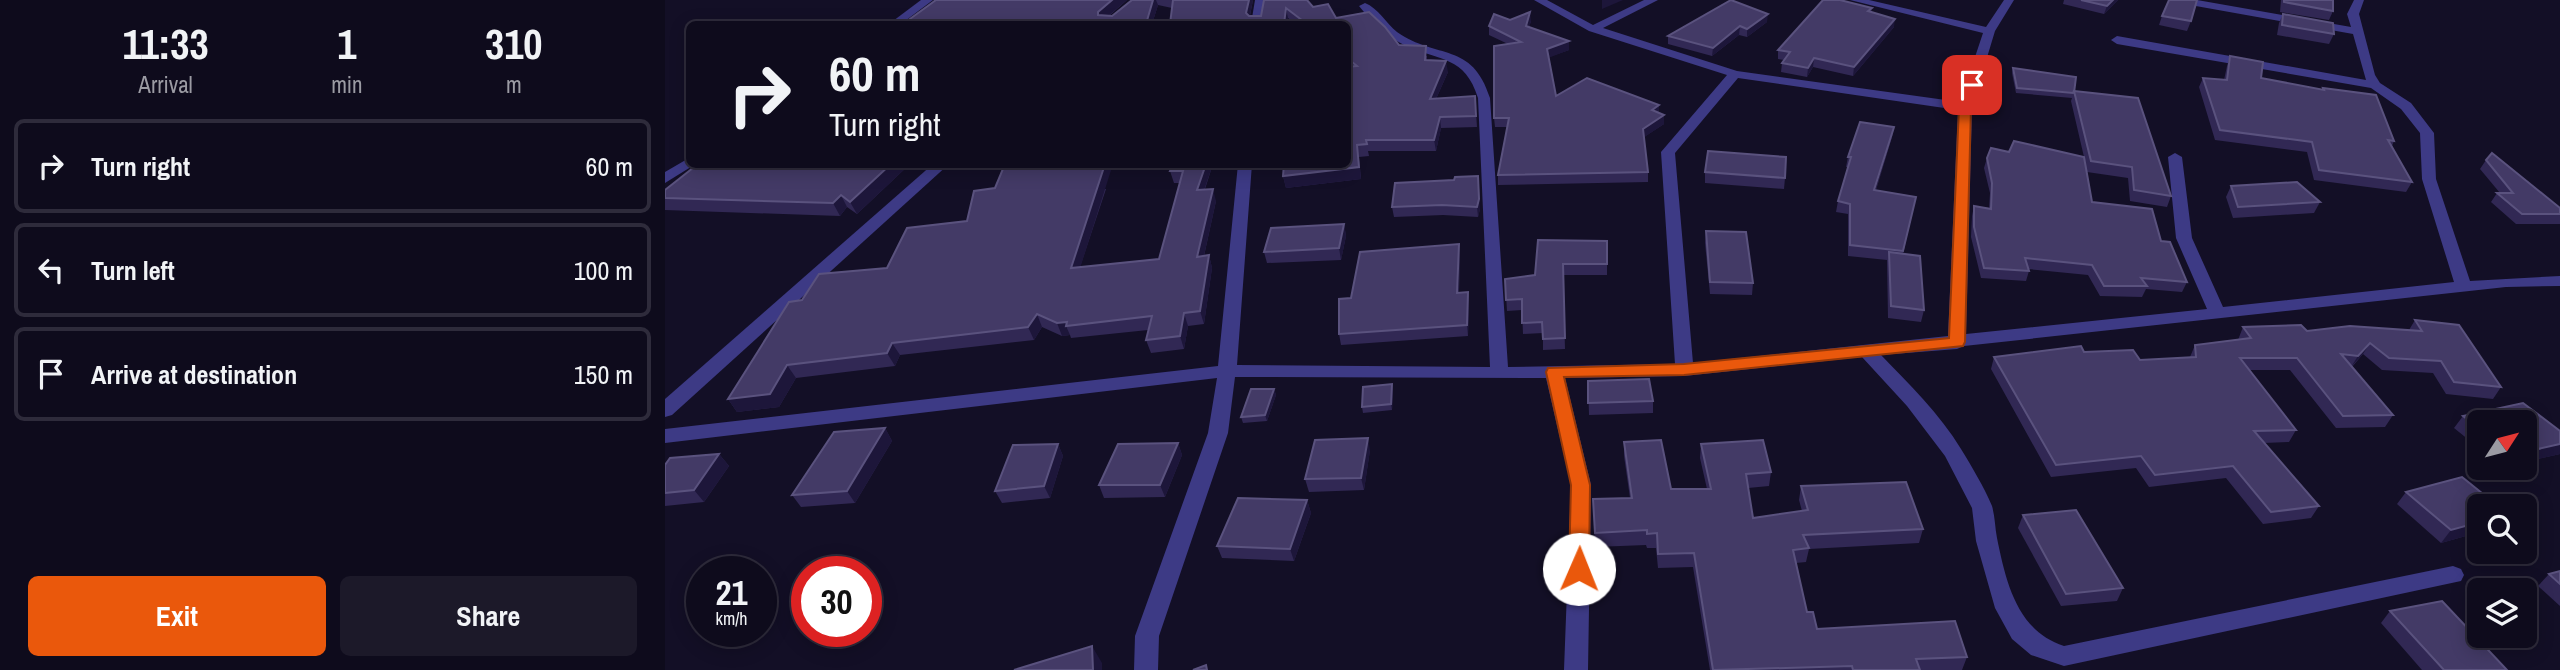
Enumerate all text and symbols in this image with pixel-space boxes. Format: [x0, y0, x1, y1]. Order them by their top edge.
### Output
text: 11:33 [122, 16, 209, 72]
text: 1 [337, 16, 356, 72]
text: 310 [485, 16, 543, 72]
text: 60 m [829, 40, 921, 106]
icon: right [714, 49, 805, 140]
pin [1942, 55, 2002, 115]
icon: arrive [1953, 66, 1991, 104]
text: Arrival [138, 69, 193, 100]
text: min [331, 69, 363, 100]
text: m [506, 69, 522, 100]
text: Turn right [829, 103, 941, 146]
icon: right [32, 147, 70, 185]
text: Turn right [91, 149, 190, 184]
text: 60 m [586, 149, 633, 184]
icon: left [32, 251, 70, 289]
text: Turn left [91, 253, 175, 288]
text: 100 m [574, 253, 633, 288]
icon: arrive [32, 355, 70, 393]
text: Arrive at destination [91, 357, 297, 392]
text: 150 m [574, 357, 633, 392]
north arrow [2467, 410, 2537, 480]
map controls [2467, 410, 2537, 648]
button: search [2467, 494, 2537, 564]
position arrow [1542, 532, 1616, 606]
speed limit sign: 30 [791, 556, 882, 647]
text: 21 [716, 569, 747, 616]
button: Exit [28, 576, 326, 656]
button: Share [340, 576, 637, 656]
button: layers [2467, 578, 2537, 648]
text: km/h [716, 606, 748, 631]

